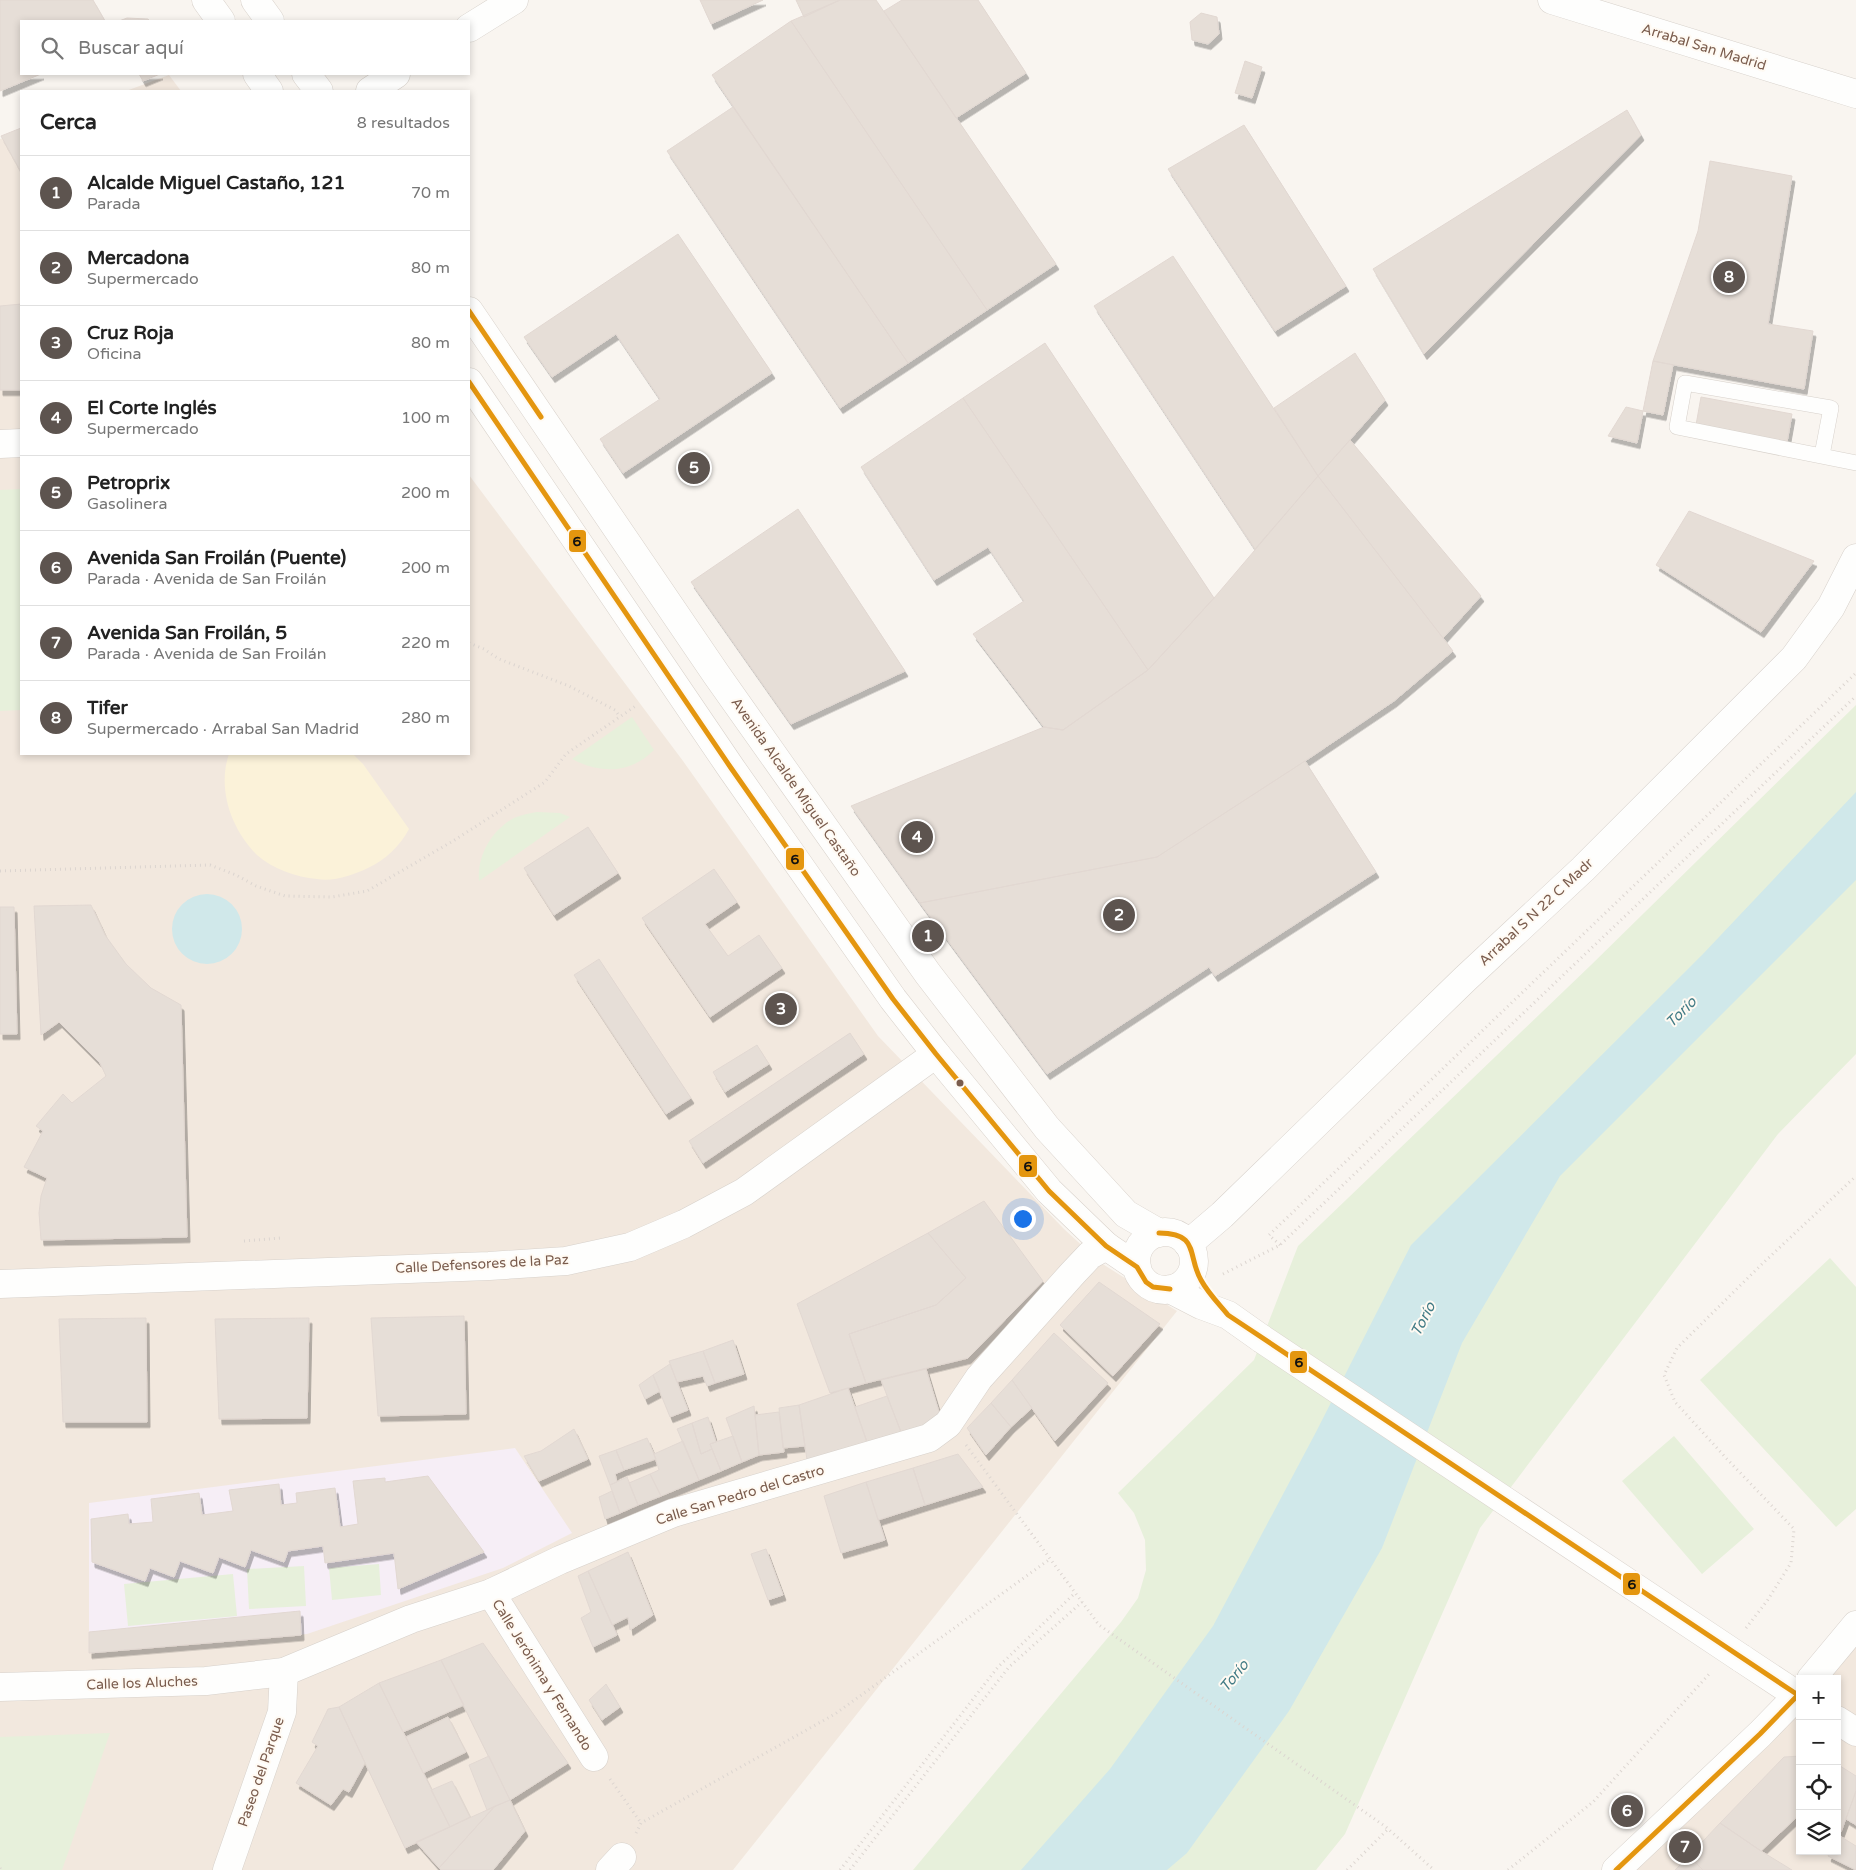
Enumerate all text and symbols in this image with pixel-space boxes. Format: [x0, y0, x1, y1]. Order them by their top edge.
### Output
search box [20, 20, 470, 75]
street label: Arrabal San Madrid [1640, 20, 1768, 74]
icon: search [38, 34, 66, 62]
text: Buscar aquí [78, 37, 184, 59]
text: Cerca [40, 110, 97, 135]
text: 8 resultados [357, 113, 450, 133]
text: Alcalde Miguel Castaño, 121 [87, 172, 345, 194]
text: 1 [51, 183, 61, 203]
text: 70 m [411, 183, 450, 203]
text: Parada [87, 194, 141, 214]
text: Mercadona [87, 247, 189, 269]
text: 2 [51, 258, 61, 278]
text: 80 m [411, 258, 450, 278]
pin: 8 [1713, 258, 1745, 296]
text: Supermercado [87, 269, 199, 289]
text: Cruz Roja [87, 322, 174, 344]
text: 3 [51, 333, 61, 353]
text: 80 m [411, 333, 450, 353]
text: Oficina [87, 344, 141, 364]
text: El Corte Inglés [87, 397, 217, 419]
text: 4 [51, 408, 61, 428]
text: 100 m [401, 408, 450, 428]
text: Supermercado [87, 419, 199, 439]
pin: 5 [678, 449, 710, 487]
text: Petroprix [87, 472, 170, 494]
text: 5 [51, 483, 61, 503]
text: 200 m [401, 483, 450, 503]
text: Gasolinera [87, 494, 167, 514]
line badge: 6 [568, 529, 587, 553]
text: 6 [573, 533, 582, 550]
text: Avenida San Froilán (Puente) [87, 547, 346, 569]
text: 6 [51, 558, 61, 578]
text: 200 m [401, 558, 450, 578]
text: Parada · Avenida de San Froilán [87, 569, 326, 589]
text: Avenida San Froilán, 5 [87, 622, 287, 644]
text: 7 [51, 633, 61, 653]
text: 220 m [401, 633, 450, 653]
text: Parada · Avenida de San Froilán [87, 644, 326, 664]
street label: Avenida Alcalde Miguel Castaño [728, 694, 864, 880]
text: Tifer [87, 697, 128, 719]
text: 8 [51, 708, 61, 728]
text: 280 m [401, 708, 450, 728]
text: Supermercado · Arrabal San Madrid [87, 719, 359, 739]
pin: 4 [901, 818, 933, 856]
line badge: 6 [785, 847, 805, 871]
text: 6 [791, 851, 800, 868]
street label: Arrabal S N 22 C Madr [1475, 854, 1597, 969]
pin: 2 [1103, 896, 1135, 934]
pin: 1 [912, 917, 944, 955]
pin: 3 [765, 990, 797, 1028]
water label: Torío [1662, 992, 1701, 1031]
unlabelled marker [955, 1078, 965, 1088]
line badge: 6 [1018, 1154, 1038, 1178]
text: 6 [1024, 1158, 1033, 1175]
your location [1010, 1206, 1036, 1232]
street label: Calle Defensores de la Paz [395, 1251, 569, 1277]
water label: Torío [1407, 1298, 1440, 1339]
line badge: 6 [1289, 1350, 1308, 1374]
text: 6 [1295, 1354, 1304, 1371]
street label: Calle San Pedro del Castro [654, 1461, 826, 1529]
line badge: 6 [1622, 1572, 1641, 1596]
text: 6 [1628, 1576, 1637, 1593]
street label: Calle Jerónima y Fernando [488, 1596, 596, 1754]
water label: Torío [1216, 1656, 1253, 1696]
street label: Calle los Aluches [86, 1673, 198, 1693]
map controls [1796, 1675, 1841, 1855]
button: + [1796, 1675, 1841, 1720]
street label: Paseo del Parque [234, 1715, 288, 1829]
button: − [1796, 1720, 1841, 1765]
button: locate [1796, 1765, 1841, 1810]
pin: 6 [1611, 1792, 1643, 1830]
button: layers [1796, 1810, 1841, 1855]
pin: 7 [1669, 1828, 1701, 1866]

